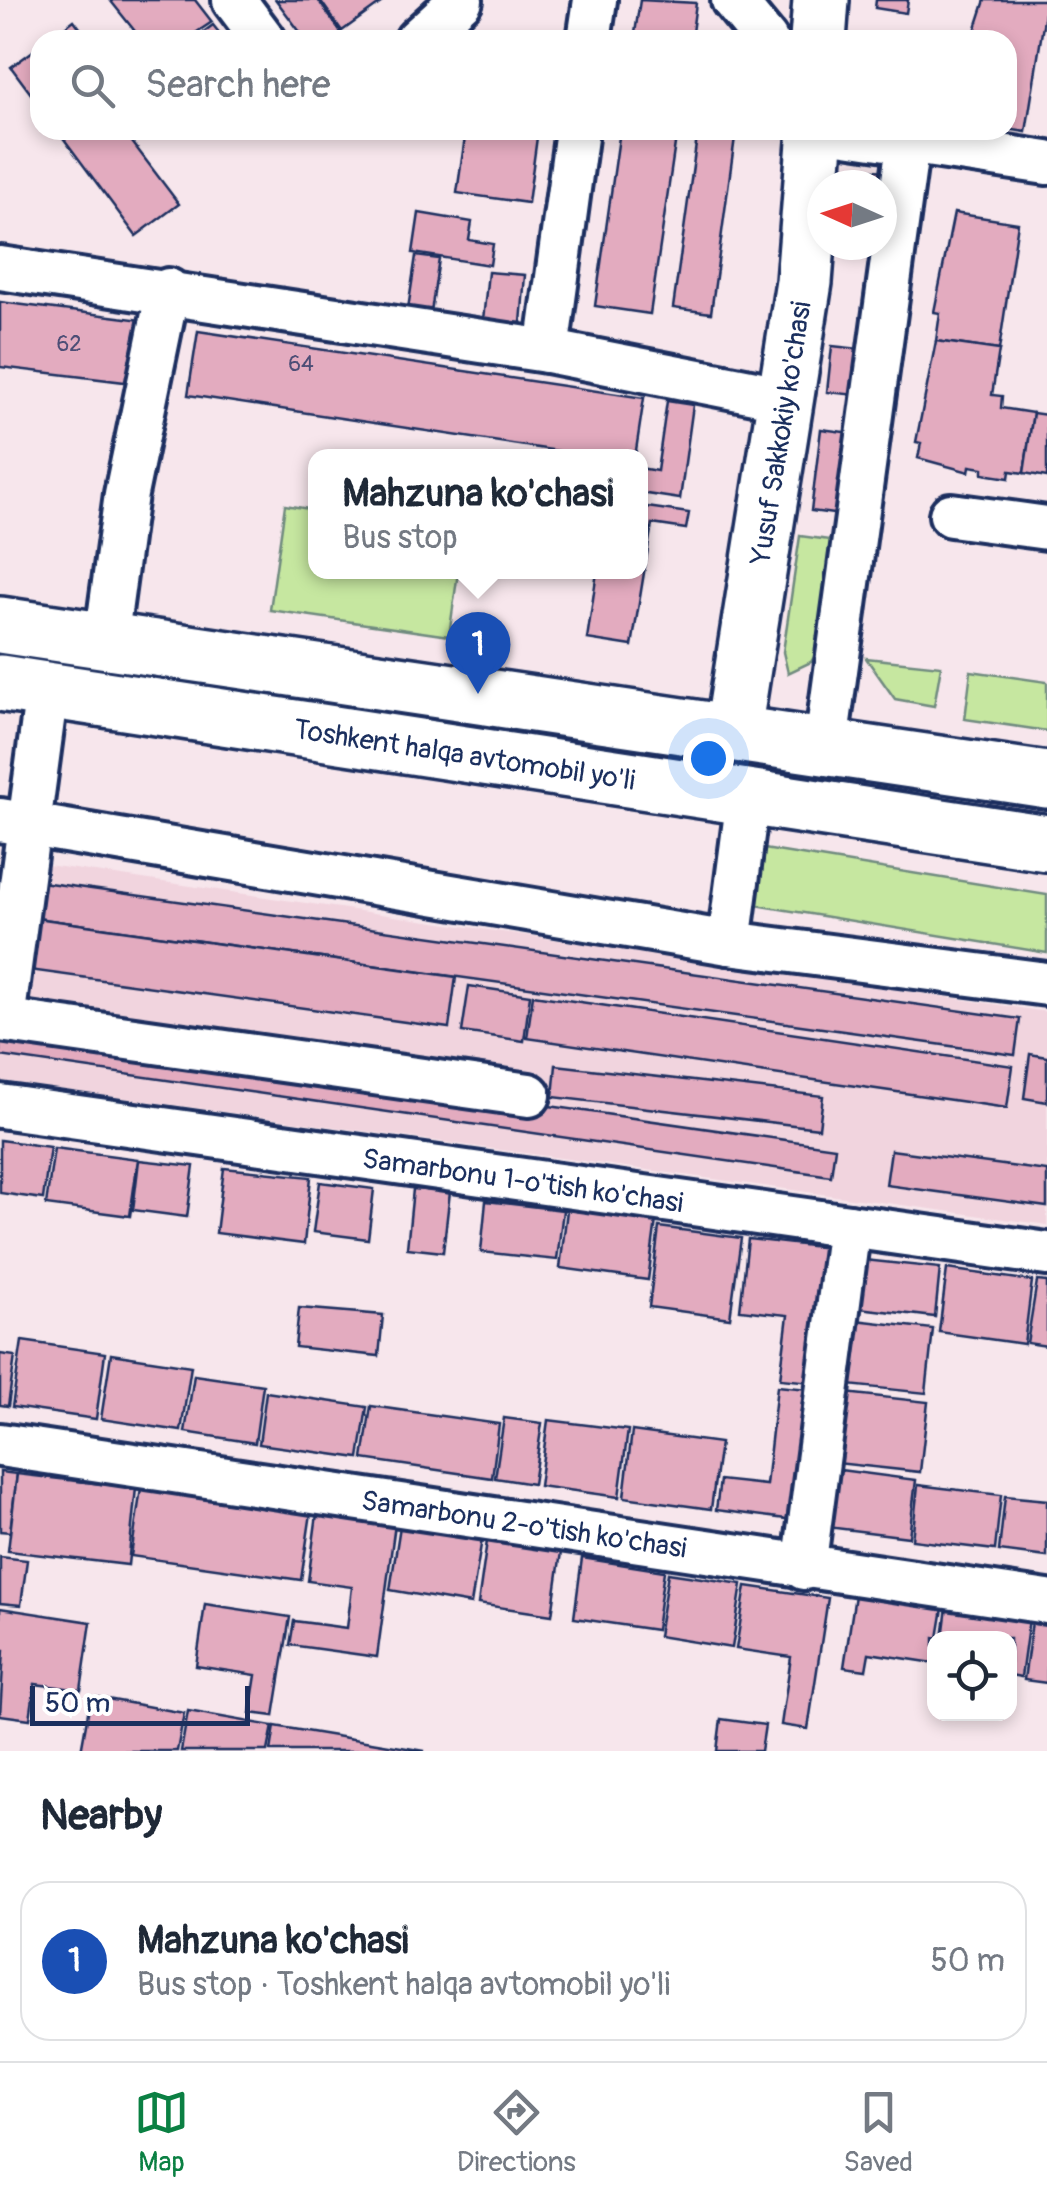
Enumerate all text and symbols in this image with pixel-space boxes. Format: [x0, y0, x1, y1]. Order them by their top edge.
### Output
search box [30, 30, 1017, 140]
icon: search [65, 58, 120, 113]
text: Search here [145, 61, 331, 109]
north arrow [807, 170, 897, 260]
street label: Yusuf Sakkokiy ko'chasi [743, 299, 820, 568]
house number: 62 [56, 330, 82, 358]
house number: 64 [288, 350, 314, 378]
popup [308, 449, 648, 579]
text: Mahzuna ko'chasi [342, 470, 614, 518]
text: Bus stop [342, 518, 458, 558]
pin: 1 [446, 612, 510, 694]
street label: Toshkent halqa avtomobil yo'li [291, 712, 637, 799]
your location [683, 733, 734, 784]
street label: Samarbonu 1-o'tish ko'chasi [360, 1141, 685, 1221]
street label: Samarbonu 2-o'tish ko'chasi [359, 1483, 689, 1567]
map controls [927, 1631, 1017, 1721]
button: locate [927, 1631, 1017, 1721]
scale bar [30, 1681, 250, 1726]
text: 50 m [45, 1686, 110, 1721]
text: Nearby [40, 1790, 162, 1842]
text: Mahzuna ko'chasi [137, 1917, 409, 1965]
text: 1 [68, 1941, 81, 1981]
text: 50 m [930, 1941, 1005, 1981]
text: Bus stop · Toshkent halqa avtomobil yo'li [137, 1965, 670, 2005]
tab: Map [134, 2085, 189, 2180]
tab: Directions [457, 2085, 576, 2180]
tab: Saved [844, 2085, 913, 2180]

